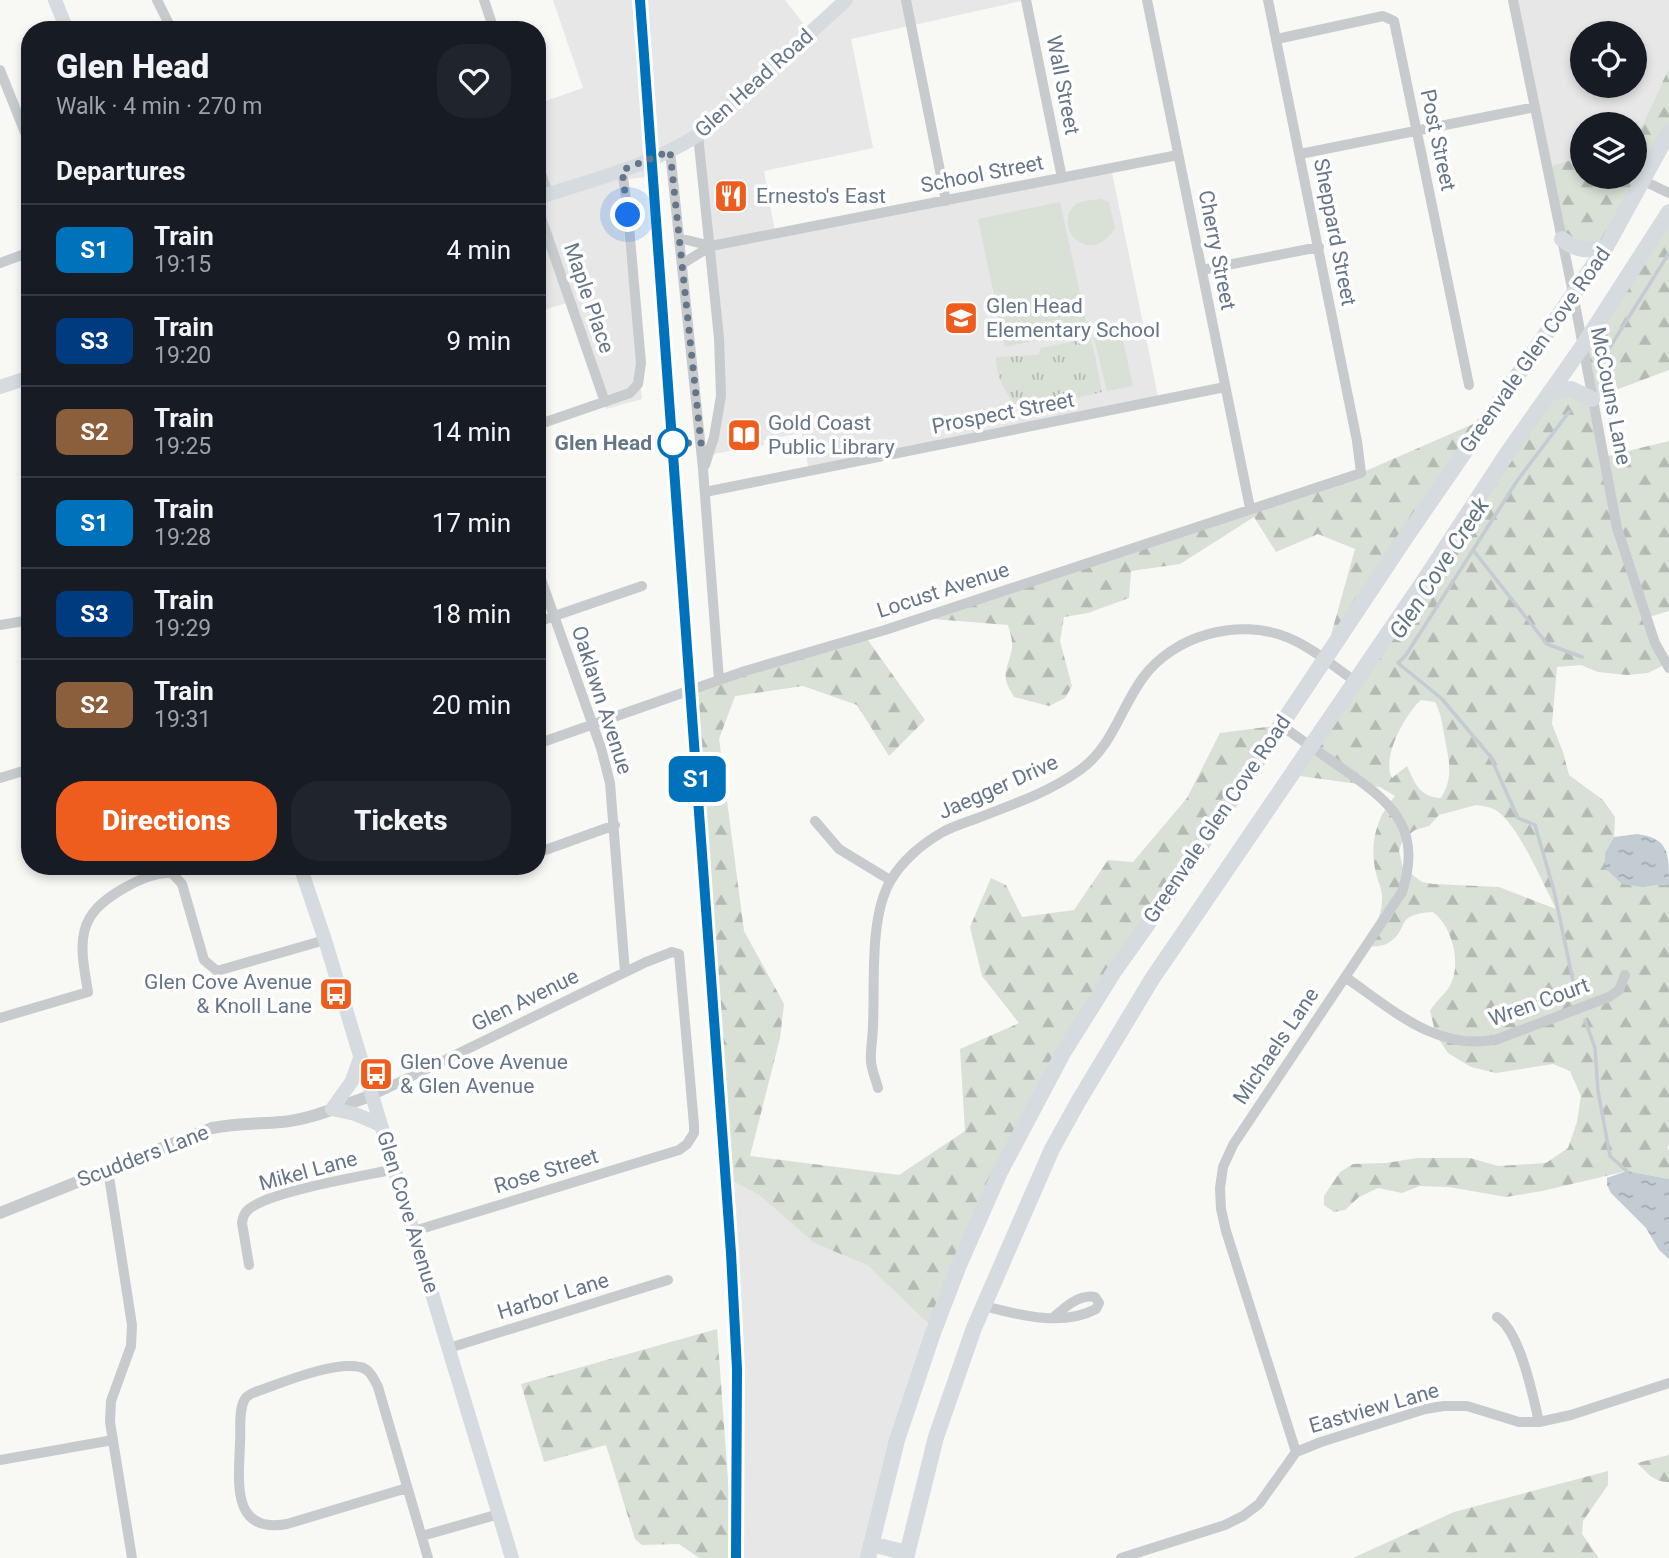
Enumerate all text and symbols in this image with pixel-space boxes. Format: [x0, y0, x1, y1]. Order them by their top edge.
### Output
map controls [1570, 21, 1647, 189]
button: locate [1570, 21, 1647, 98]
street label: Glen Head Road [690, 24, 818, 142]
street label: Wall Street [1042, 33, 1084, 137]
button: heart [437, 44, 511, 118]
text: Glen Head [56, 47, 209, 86]
street label: Post Street [1416, 87, 1461, 193]
text: Walk · 4 min · 270 m [56, 93, 262, 120]
button: layers [1570, 112, 1647, 189]
street label: School Street [919, 150, 1046, 198]
text: Departures [56, 156, 186, 186]
street label: Sheppard Street [1309, 156, 1361, 308]
restaurant icon: Ernesto's East [712, 177, 750, 215]
place label: Ernesto's East [756, 184, 886, 208]
street label: Cherry Street [1194, 188, 1240, 312]
your location [610, 197, 645, 232]
text: Train [154, 221, 214, 251]
text: 4 min [446, 235, 511, 265]
text: S1 [80, 236, 109, 264]
street label: Maple Place [559, 240, 619, 356]
street label: Greenvale Glen Cove Road [1455, 243, 1615, 457]
text: 19:15 [154, 251, 211, 278]
place label: Glen Head Elementary School [986, 294, 1160, 342]
school or university icon: Glen Head Elementary School [942, 299, 980, 337]
text: Train [154, 312, 214, 342]
street label: McCouns Lane [1586, 325, 1636, 467]
text: 9 min [446, 326, 511, 356]
text: S3 [80, 327, 109, 355]
text: 19:20 [154, 342, 211, 369]
street label: Prospect Street [930, 387, 1076, 439]
text: Train [154, 403, 214, 433]
place label: Gold Coast Public Library [768, 411, 895, 459]
library icon: Gold Coast Public Library [725, 416, 763, 454]
text: 14 min [432, 417, 511, 447]
text: S2 [80, 418, 109, 446]
marker: Glen Head [658, 428, 688, 458]
place label: Glen Head [555, 431, 652, 455]
text: 19:25 [154, 433, 211, 460]
water label: Glen Cove Creek [1384, 492, 1495, 644]
text: Train [154, 494, 214, 524]
text: 17 min [432, 508, 511, 538]
text: S1 [80, 509, 109, 537]
text: 19:28 [154, 524, 211, 551]
street label: Locust Avenue [874, 557, 1012, 623]
text: Train [154, 585, 214, 615]
text: 18 min [432, 599, 511, 629]
text: S3 [80, 600, 109, 628]
text: 19:29 [154, 615, 211, 642]
street label: Oaklawn Avenue [567, 623, 637, 777]
text: Train [154, 676, 214, 706]
text: 20 min [432, 690, 511, 720]
text: S2 [80, 691, 109, 719]
text: 19:31 [154, 706, 211, 733]
street label: Greenvale Glen Cove Road [1138, 711, 1296, 927]
street label: Jaegger Drive [934, 750, 1062, 824]
line badge: S1 [666, 756, 728, 802]
text: S1 [683, 765, 711, 793]
button: Directions [56, 781, 277, 861]
button: Tickets [291, 781, 511, 861]
street label: Glen Avenue [468, 964, 582, 1036]
place label: Glen Cove Avenue & Knoll Lane [144, 970, 312, 1018]
street label: Wren Court [1486, 973, 1593, 1031]
bus stop icon: Glen Cove Avenue & Knoll Lane [317, 975, 355, 1013]
street label: Michaels Lane [1228, 983, 1324, 1109]
place label: Glen Cove Avenue & Glen Avenue [400, 1050, 568, 1098]
bus stop icon: Glen Cove Avenue & Glen Avenue [357, 1055, 395, 1093]
street label: Scudders Lane [74, 1120, 212, 1192]
street label: Glen Cove Avenue [372, 1128, 444, 1296]
street label: Rose Street [491, 1144, 601, 1198]
street label: Mikel Lane [256, 1146, 360, 1196]
street label: Harbor Lane [494, 1268, 612, 1324]
street label: Eastview Lane [1306, 1378, 1442, 1438]

